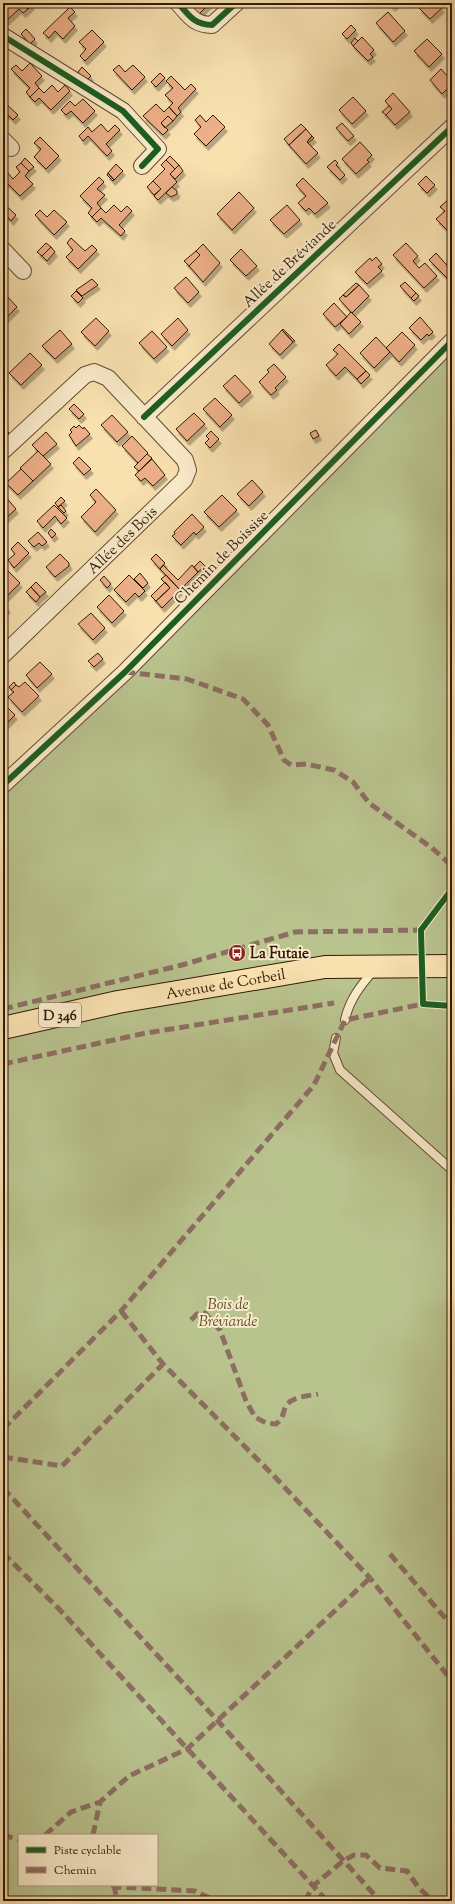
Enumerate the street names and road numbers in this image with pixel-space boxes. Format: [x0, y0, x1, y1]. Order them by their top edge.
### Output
street label: Allée de Bréviande [239, 215, 341, 313]
street label: Allée des Bois [83, 502, 163, 580]
street label: Chemin de Boissise [170, 506, 274, 610]
street label: Avenue de Corbeil [164, 965, 287, 1006]
road number: D 346 [39, 1003, 81, 1027]

